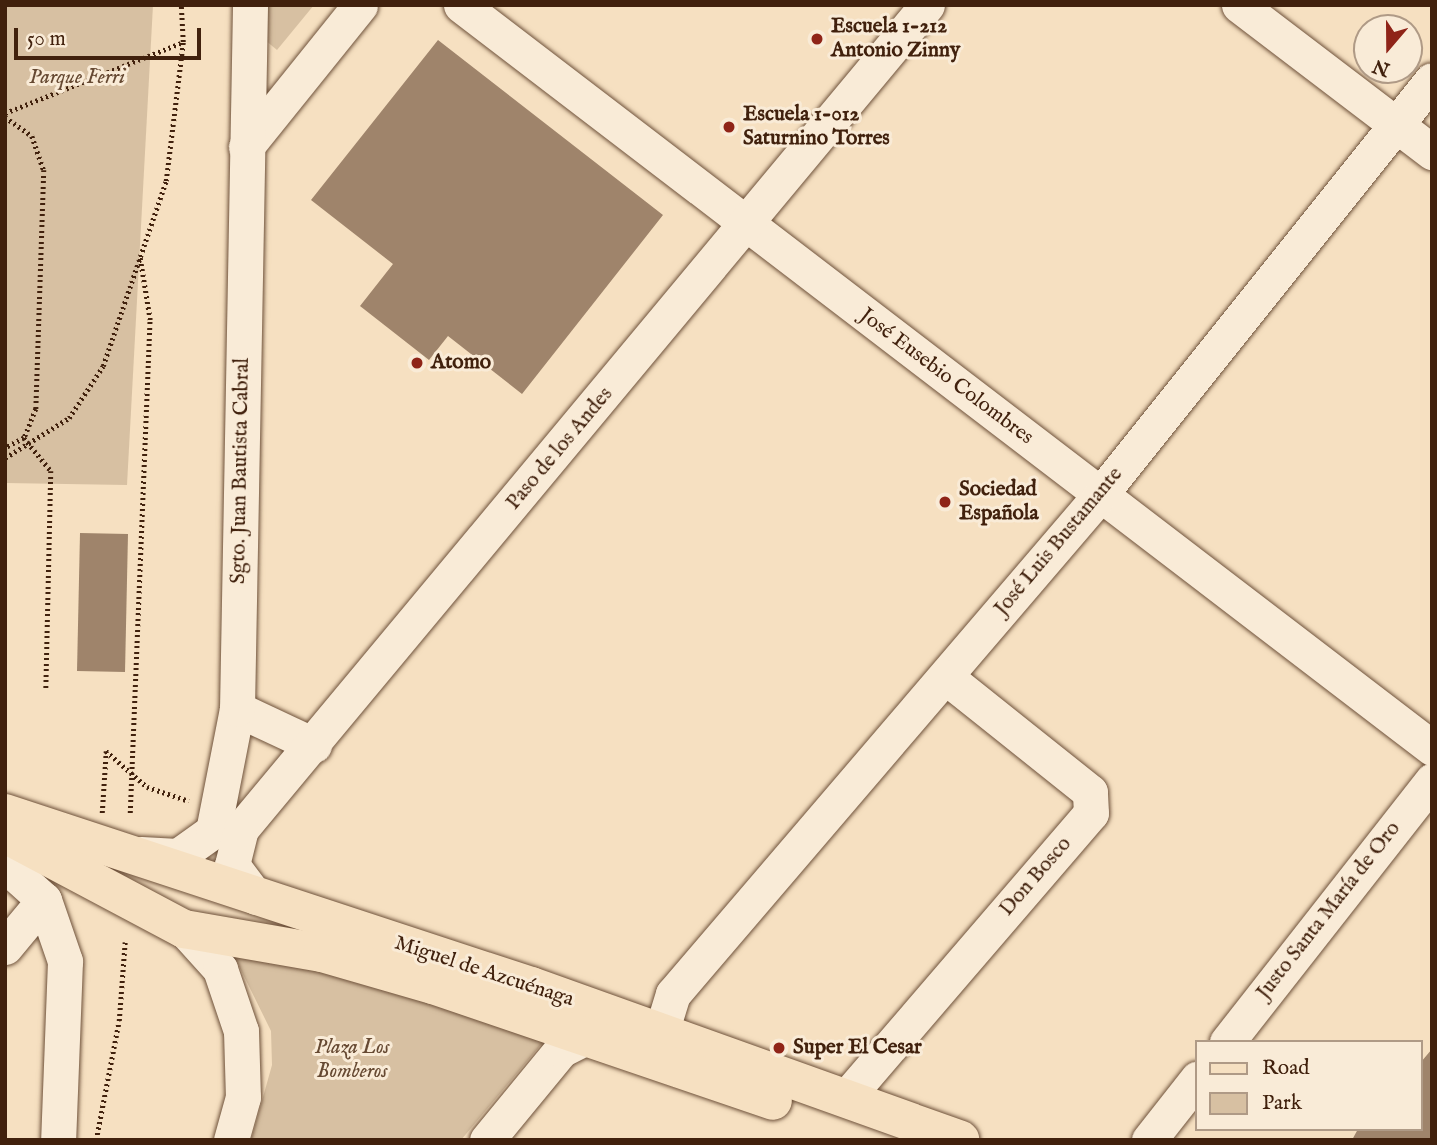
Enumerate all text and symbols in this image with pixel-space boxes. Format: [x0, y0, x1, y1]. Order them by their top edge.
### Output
scale bar [18, 14, 205, 58]
place label: Escuela 1-212 Antonio Zinny [831, 14, 960, 64]
north arrow [1353, 14, 1423, 84]
text: 50 m [27, 26, 66, 53]
marker: Escuela 1-212 Antonio Zinny [809, 31, 825, 47]
text: N [1370, 53, 1393, 81]
park label: Parque Ferri [29, 65, 125, 91]
place label: Escuela 1-012 Saturnino Torres [743, 102, 890, 152]
marker: Escuela 1-012 Saturnino Torres [721, 119, 737, 135]
street label: José Eusebio Colombres [854, 303, 1038, 451]
place label: Atomo [431, 350, 491, 376]
marker: Atomo [409, 355, 425, 371]
street label: Sgto. Juan Bautista Cabral [226, 358, 256, 584]
street label: Paso de los Andes [501, 383, 619, 515]
street label: José Luis Bustamante [990, 463, 1128, 621]
place label: Sociedad Española [959, 477, 1039, 527]
marker: Sociedad Española [937, 494, 953, 510]
street label: Justo Santa María de Oro [1252, 817, 1406, 1005]
street label: Don Bosco [995, 832, 1077, 922]
street label: Miguel de Azcuénaga [391, 931, 577, 1013]
park label: Plaza Los Bomberos [314, 1035, 390, 1085]
place label: Super El Cesar [793, 1035, 922, 1061]
marker: Super El Cesar [771, 1040, 787, 1056]
legend [1196, 1040, 1423, 1131]
text: Road [1262, 1055, 1309, 1082]
text: Park [1262, 1090, 1302, 1117]

